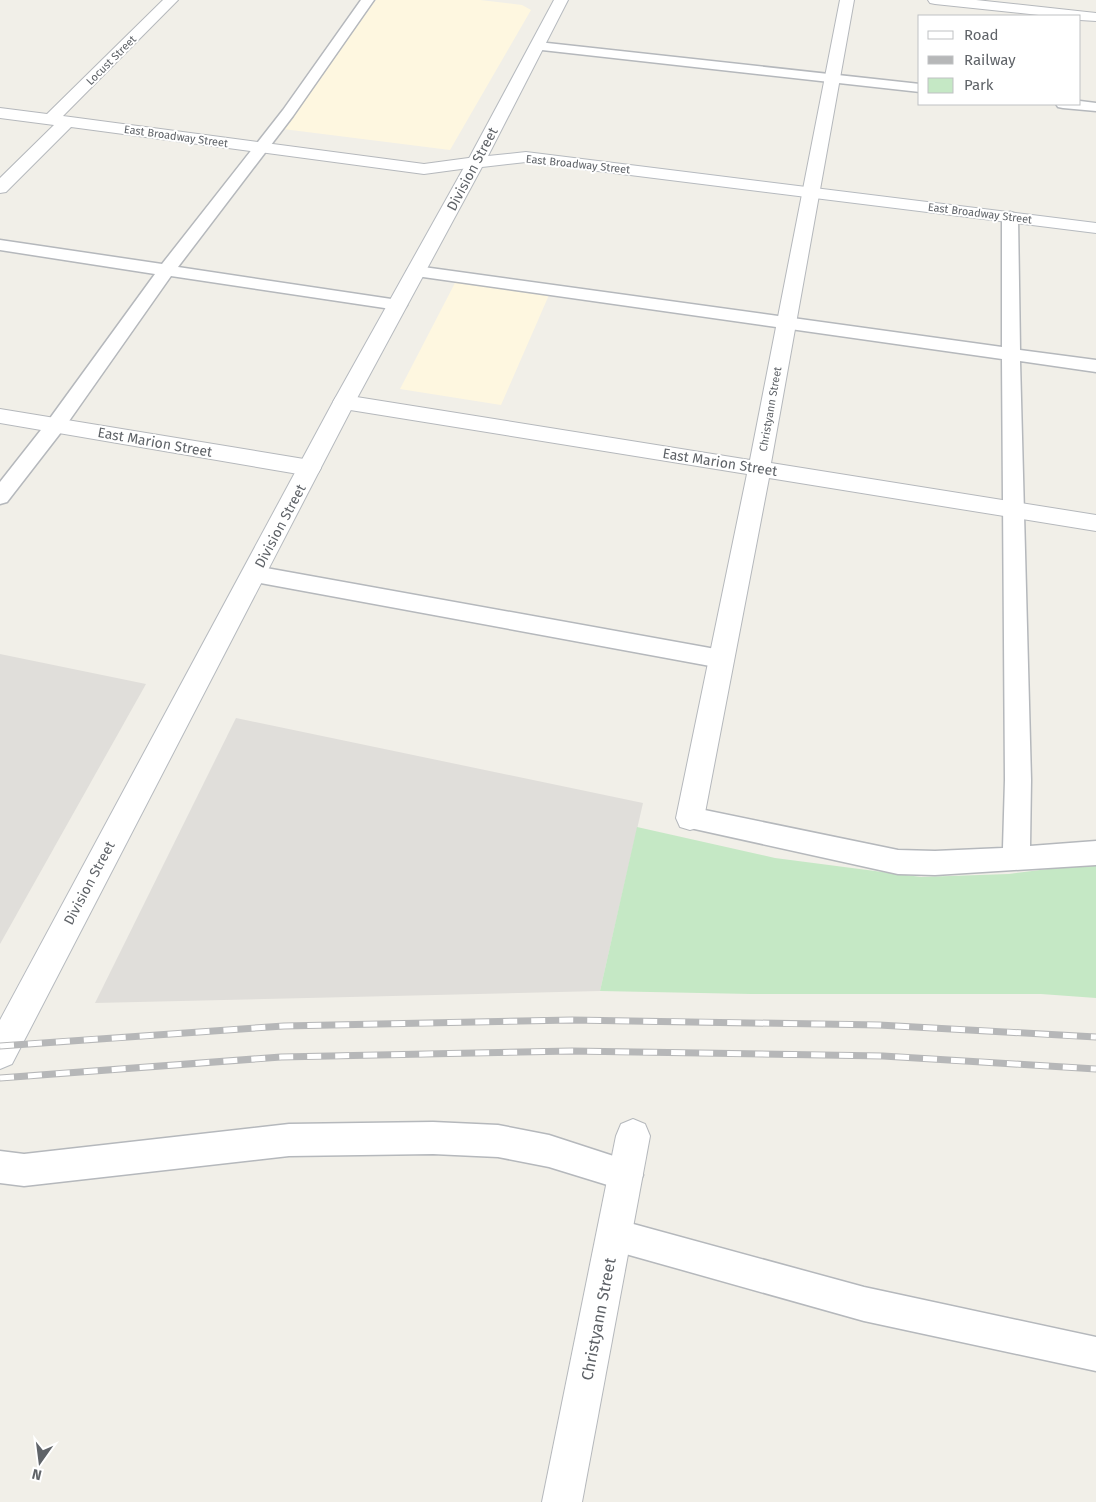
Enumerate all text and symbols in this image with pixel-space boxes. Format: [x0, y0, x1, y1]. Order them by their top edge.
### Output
legend [918, 15, 1081, 105]
text: Road [964, 26, 999, 44]
street label: Locust Street [84, 33, 139, 88]
text: Railway [964, 51, 1016, 69]
text: Park [964, 76, 994, 94]
street label: East Broadway Street [123, 123, 229, 150]
street label: Division Street [443, 124, 502, 214]
street label: East Broadway Street [525, 153, 631, 176]
street label: East Broadway Street [927, 201, 1033, 226]
street label: Christyann Street [757, 366, 784, 452]
street label: East Marion Street [96, 424, 214, 461]
street label: East Marion Street [661, 445, 779, 480]
street label: Division Street [251, 481, 310, 571]
street label: Division Street [60, 838, 119, 928]
street label: Christyann Street [577, 1256, 620, 1382]
north arrow [15, 1437, 65, 1487]
text: N [30, 1465, 44, 1484]

